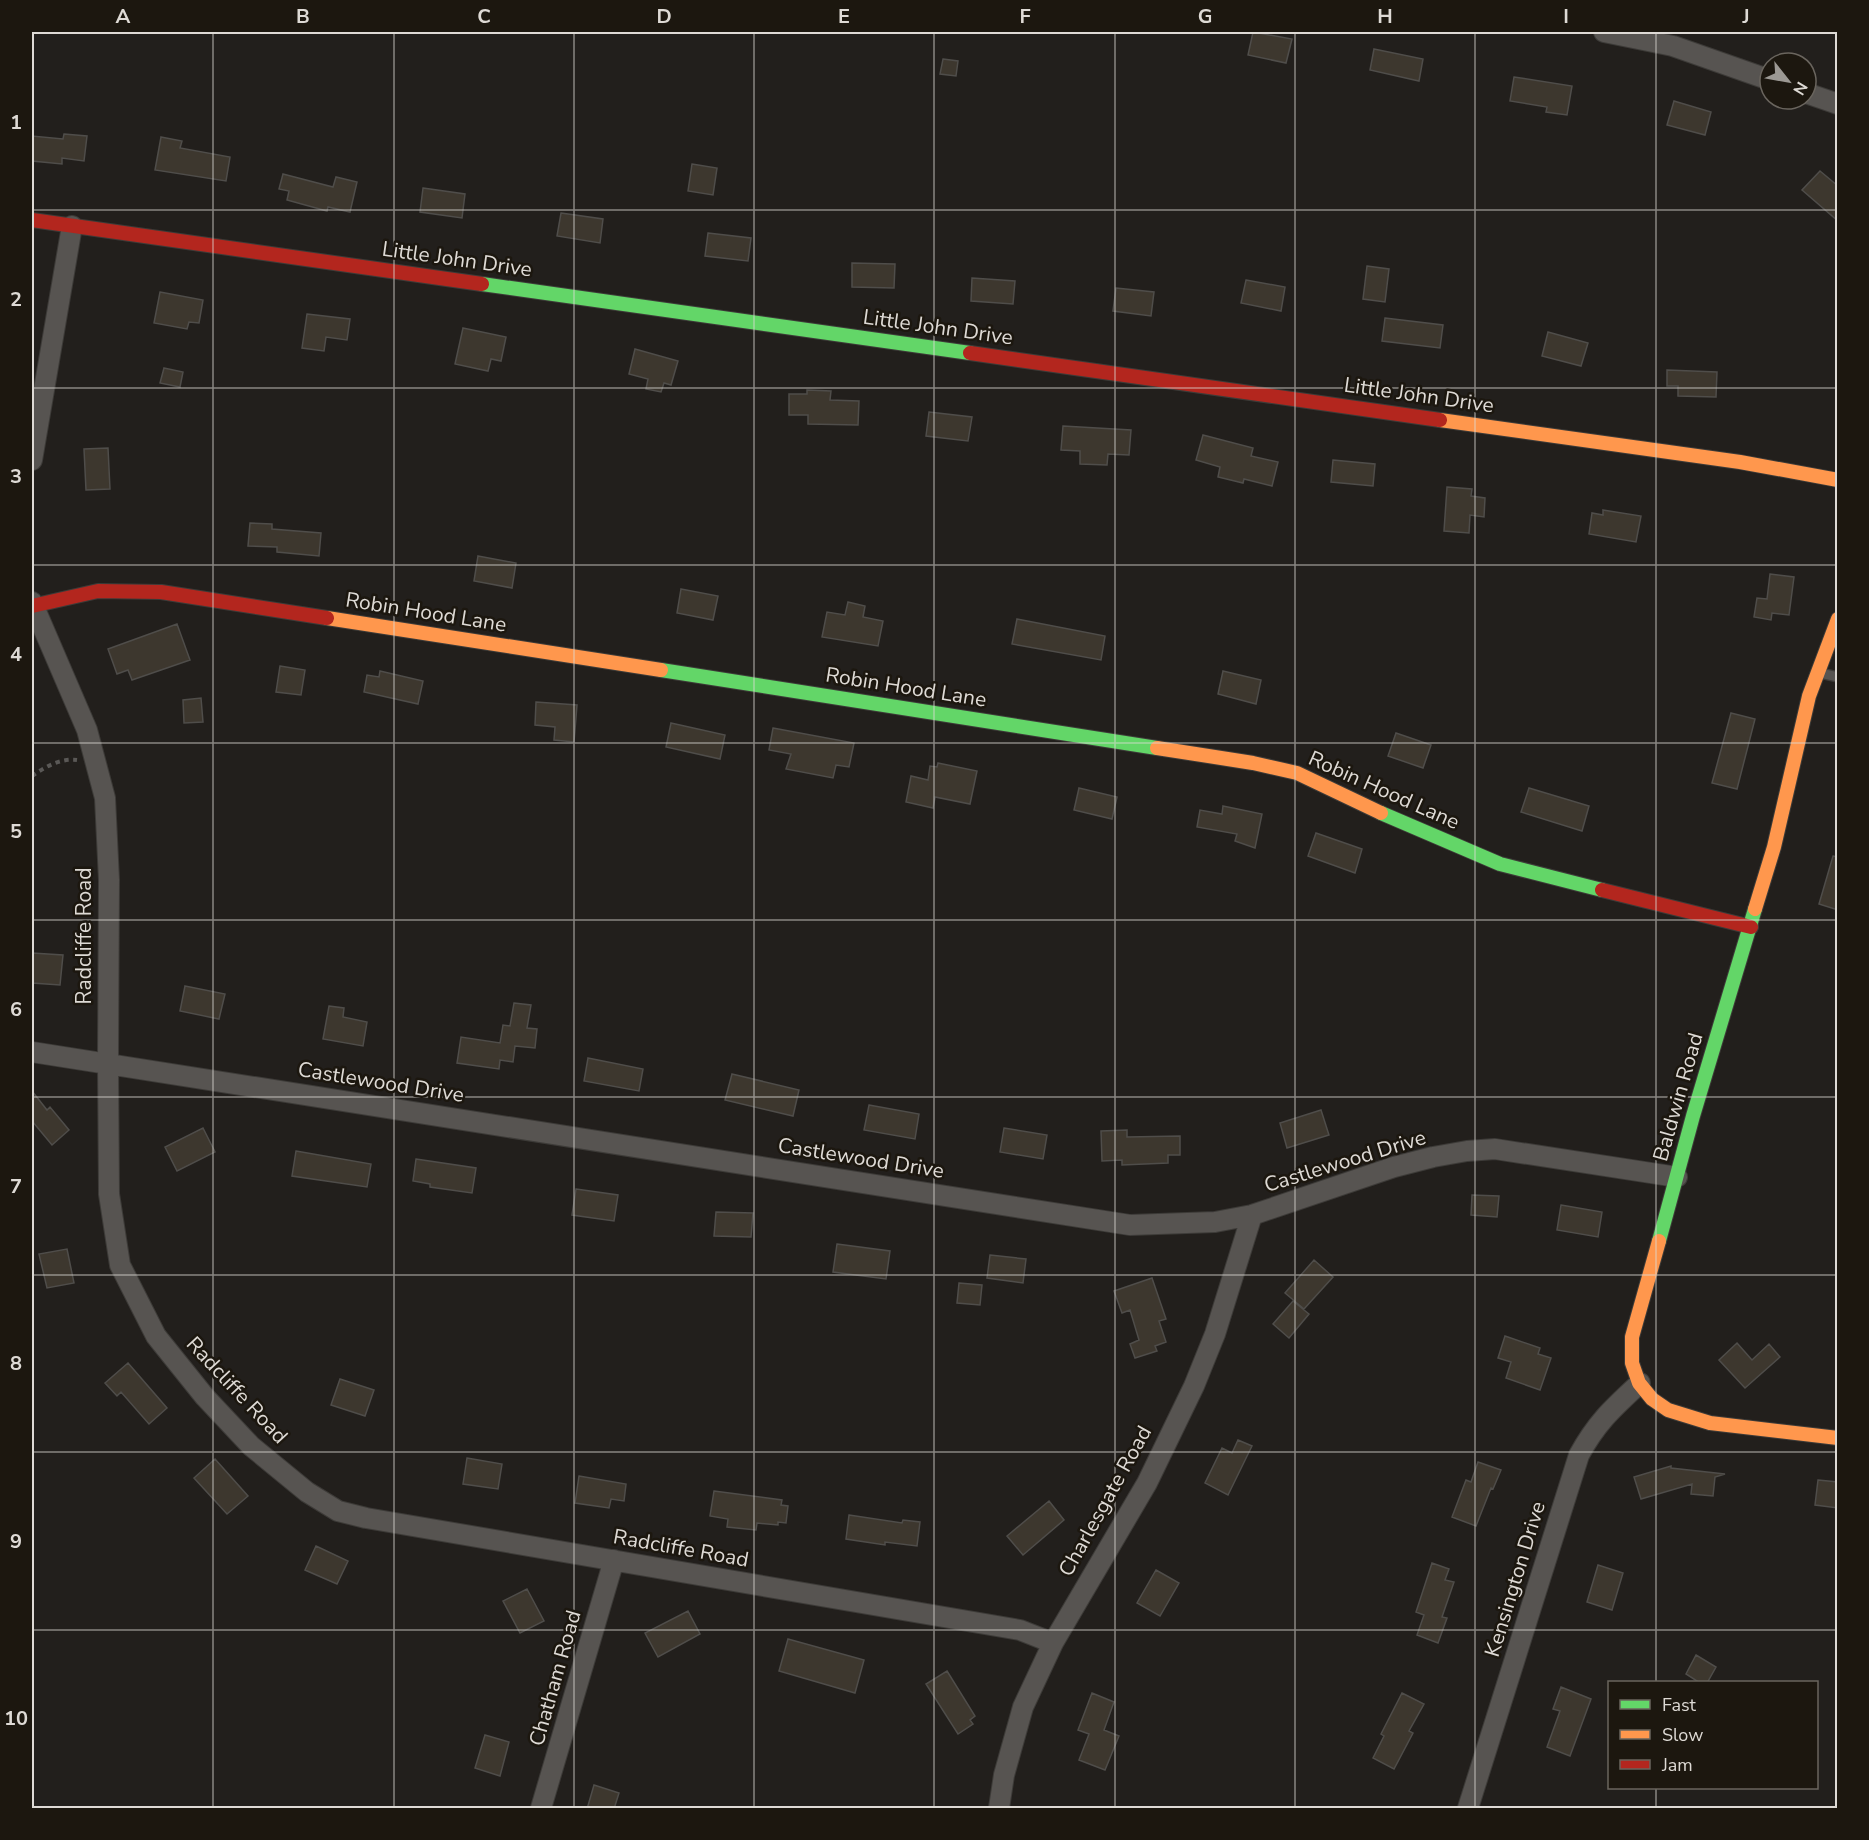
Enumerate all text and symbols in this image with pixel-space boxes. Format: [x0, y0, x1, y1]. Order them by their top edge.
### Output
text: A [116, 3, 131, 30]
text: B [296, 3, 310, 30]
text: C [477, 3, 491, 30]
text: D [656, 3, 672, 30]
text: E [838, 3, 850, 30]
text: F [1019, 3, 1031, 30]
text: G [1198, 3, 1212, 30]
text: H [1377, 3, 1393, 30]
text: I [1563, 3, 1569, 30]
text: J [1741, 3, 1750, 30]
north arrow [1758, 51, 1818, 111]
text: N [1787, 77, 1813, 99]
text: 1 [10, 109, 22, 136]
street label: Little John Drive [380, 235, 534, 283]
text: 2 [10, 286, 22, 313]
street label: Little John Drive [861, 303, 1015, 351]
street label: Little John Drive [1342, 371, 1496, 419]
text: 3 [10, 463, 22, 490]
street label: Robin Hood Lane [344, 585, 508, 639]
text: 4 [10, 641, 22, 668]
street label: Robin Hood Lane [824, 660, 988, 714]
street label: Robin Hood Lane [1304, 744, 1464, 836]
text: 5 [10, 818, 22, 845]
street label: Radcliffe Road [70, 868, 98, 1004]
text: 6 [10, 996, 22, 1023]
street label: Baldwin Road [1646, 1030, 1710, 1164]
street label: Castlewood Drive [296, 1055, 466, 1109]
street label: Castlewood Drive [1261, 1123, 1429, 1199]
street label: Castlewood Drive [776, 1131, 946, 1185]
text: 7 [10, 1173, 22, 1200]
street label: Radcliffe Road [180, 1330, 294, 1450]
text: 8 [10, 1350, 22, 1377]
street label: Charlesgate Road [1052, 1421, 1158, 1581]
street label: Kensington Drive [1478, 1498, 1552, 1660]
street label: Radcliffe Road [611, 1522, 751, 1574]
text: 9 [10, 1528, 22, 1555]
street label: Chatham Road [522, 1607, 588, 1749]
legend [1608, 1681, 1818, 1789]
text: Fast [1662, 1693, 1697, 1717]
text: 10 [4, 1705, 28, 1732]
text: Slow [1662, 1723, 1703, 1747]
text: Jam [1661, 1753, 1693, 1777]

